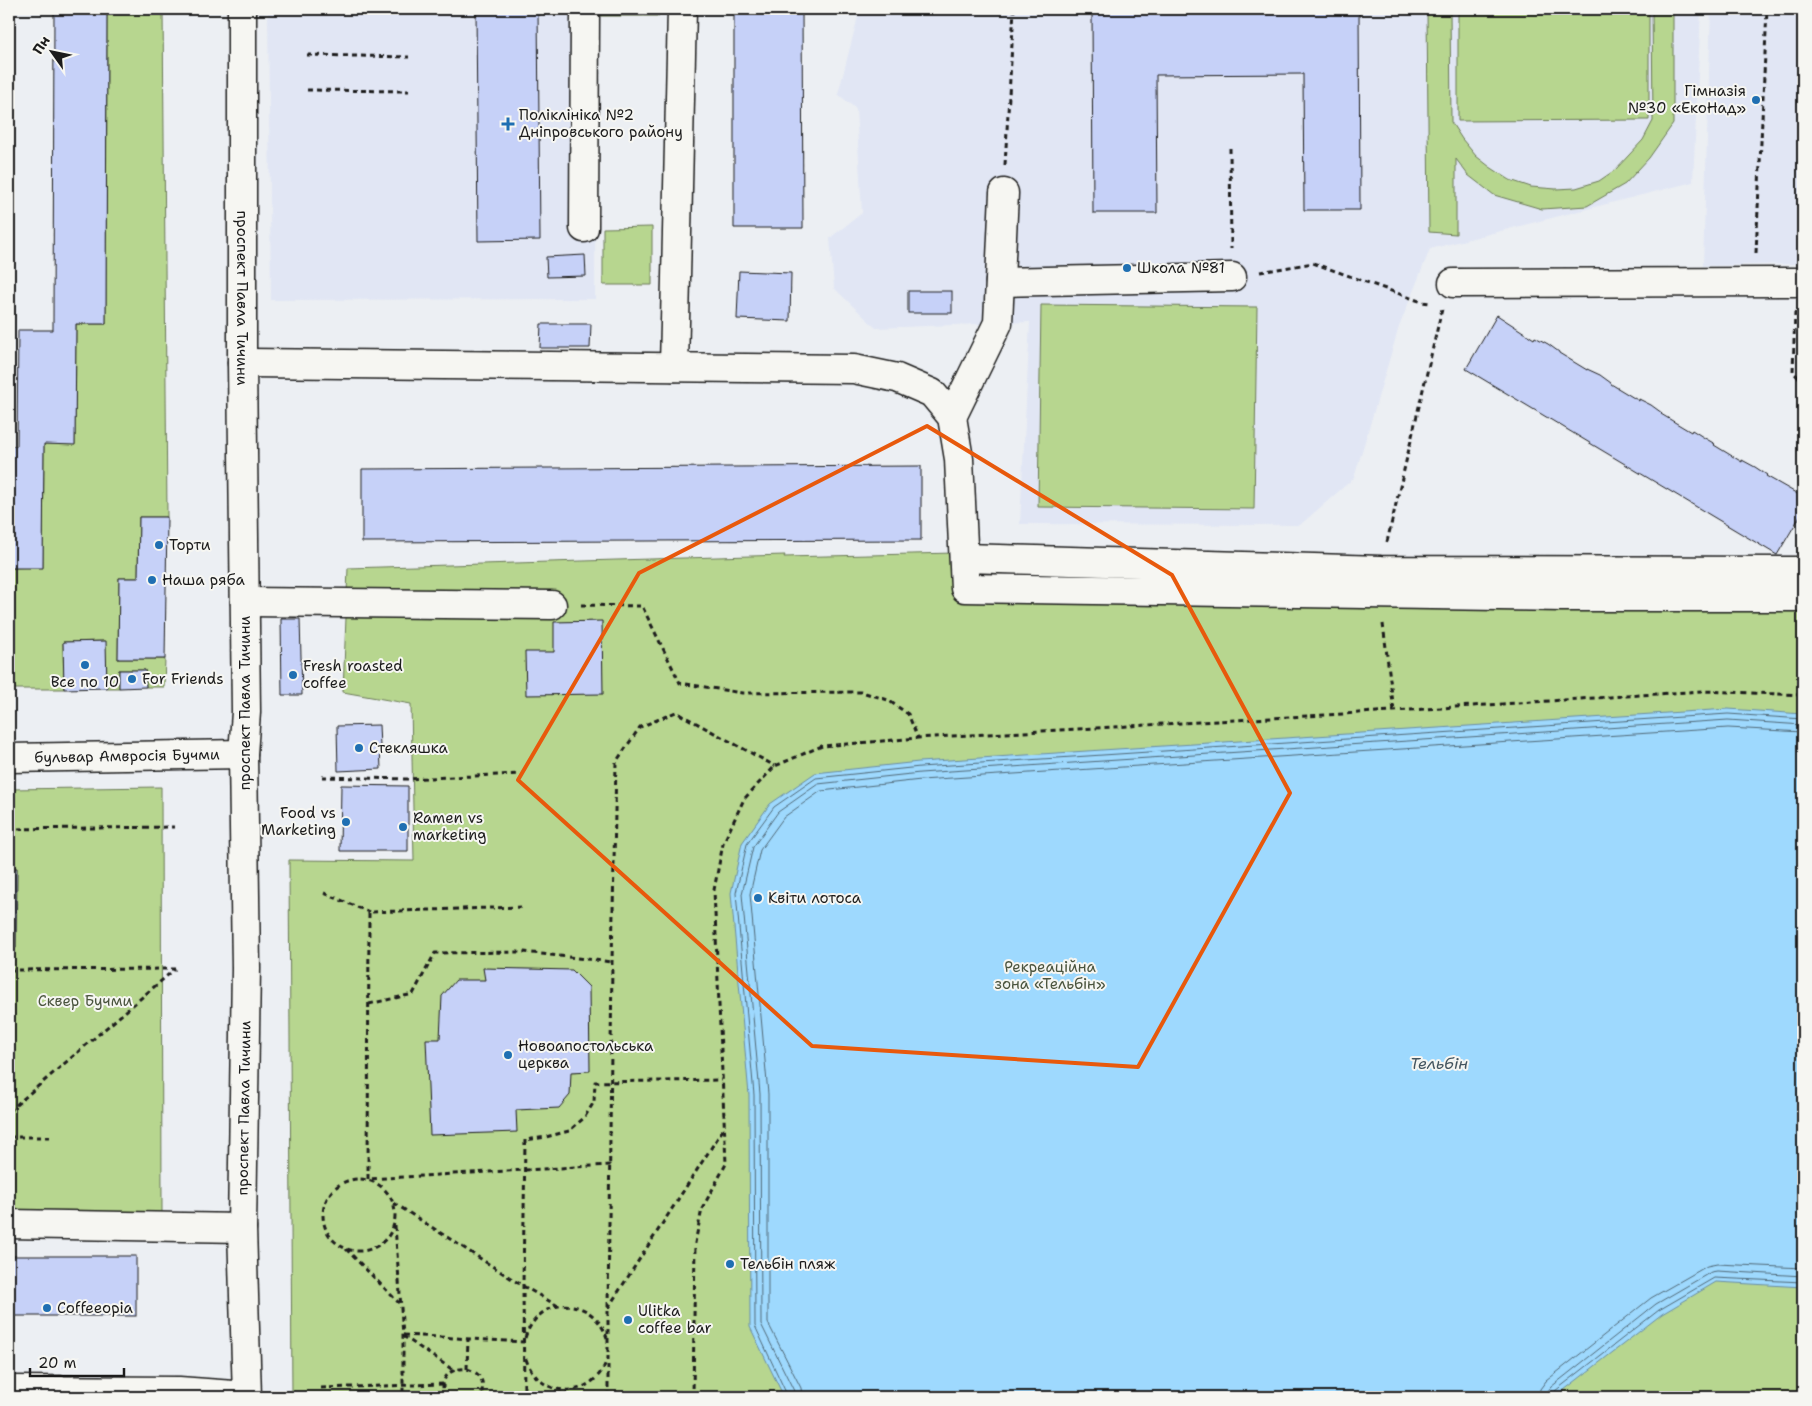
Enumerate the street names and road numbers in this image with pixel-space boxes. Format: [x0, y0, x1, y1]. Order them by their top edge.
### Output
street label: проспект Павла Тичини [232, 211, 252, 386]
street label: проспект Павла Тичини [235, 615, 255, 790]
street label: бульвар Амвросія Бучми [34, 744, 220, 768]
street label: проспект Павла Тичини [232, 1020, 256, 1195]

